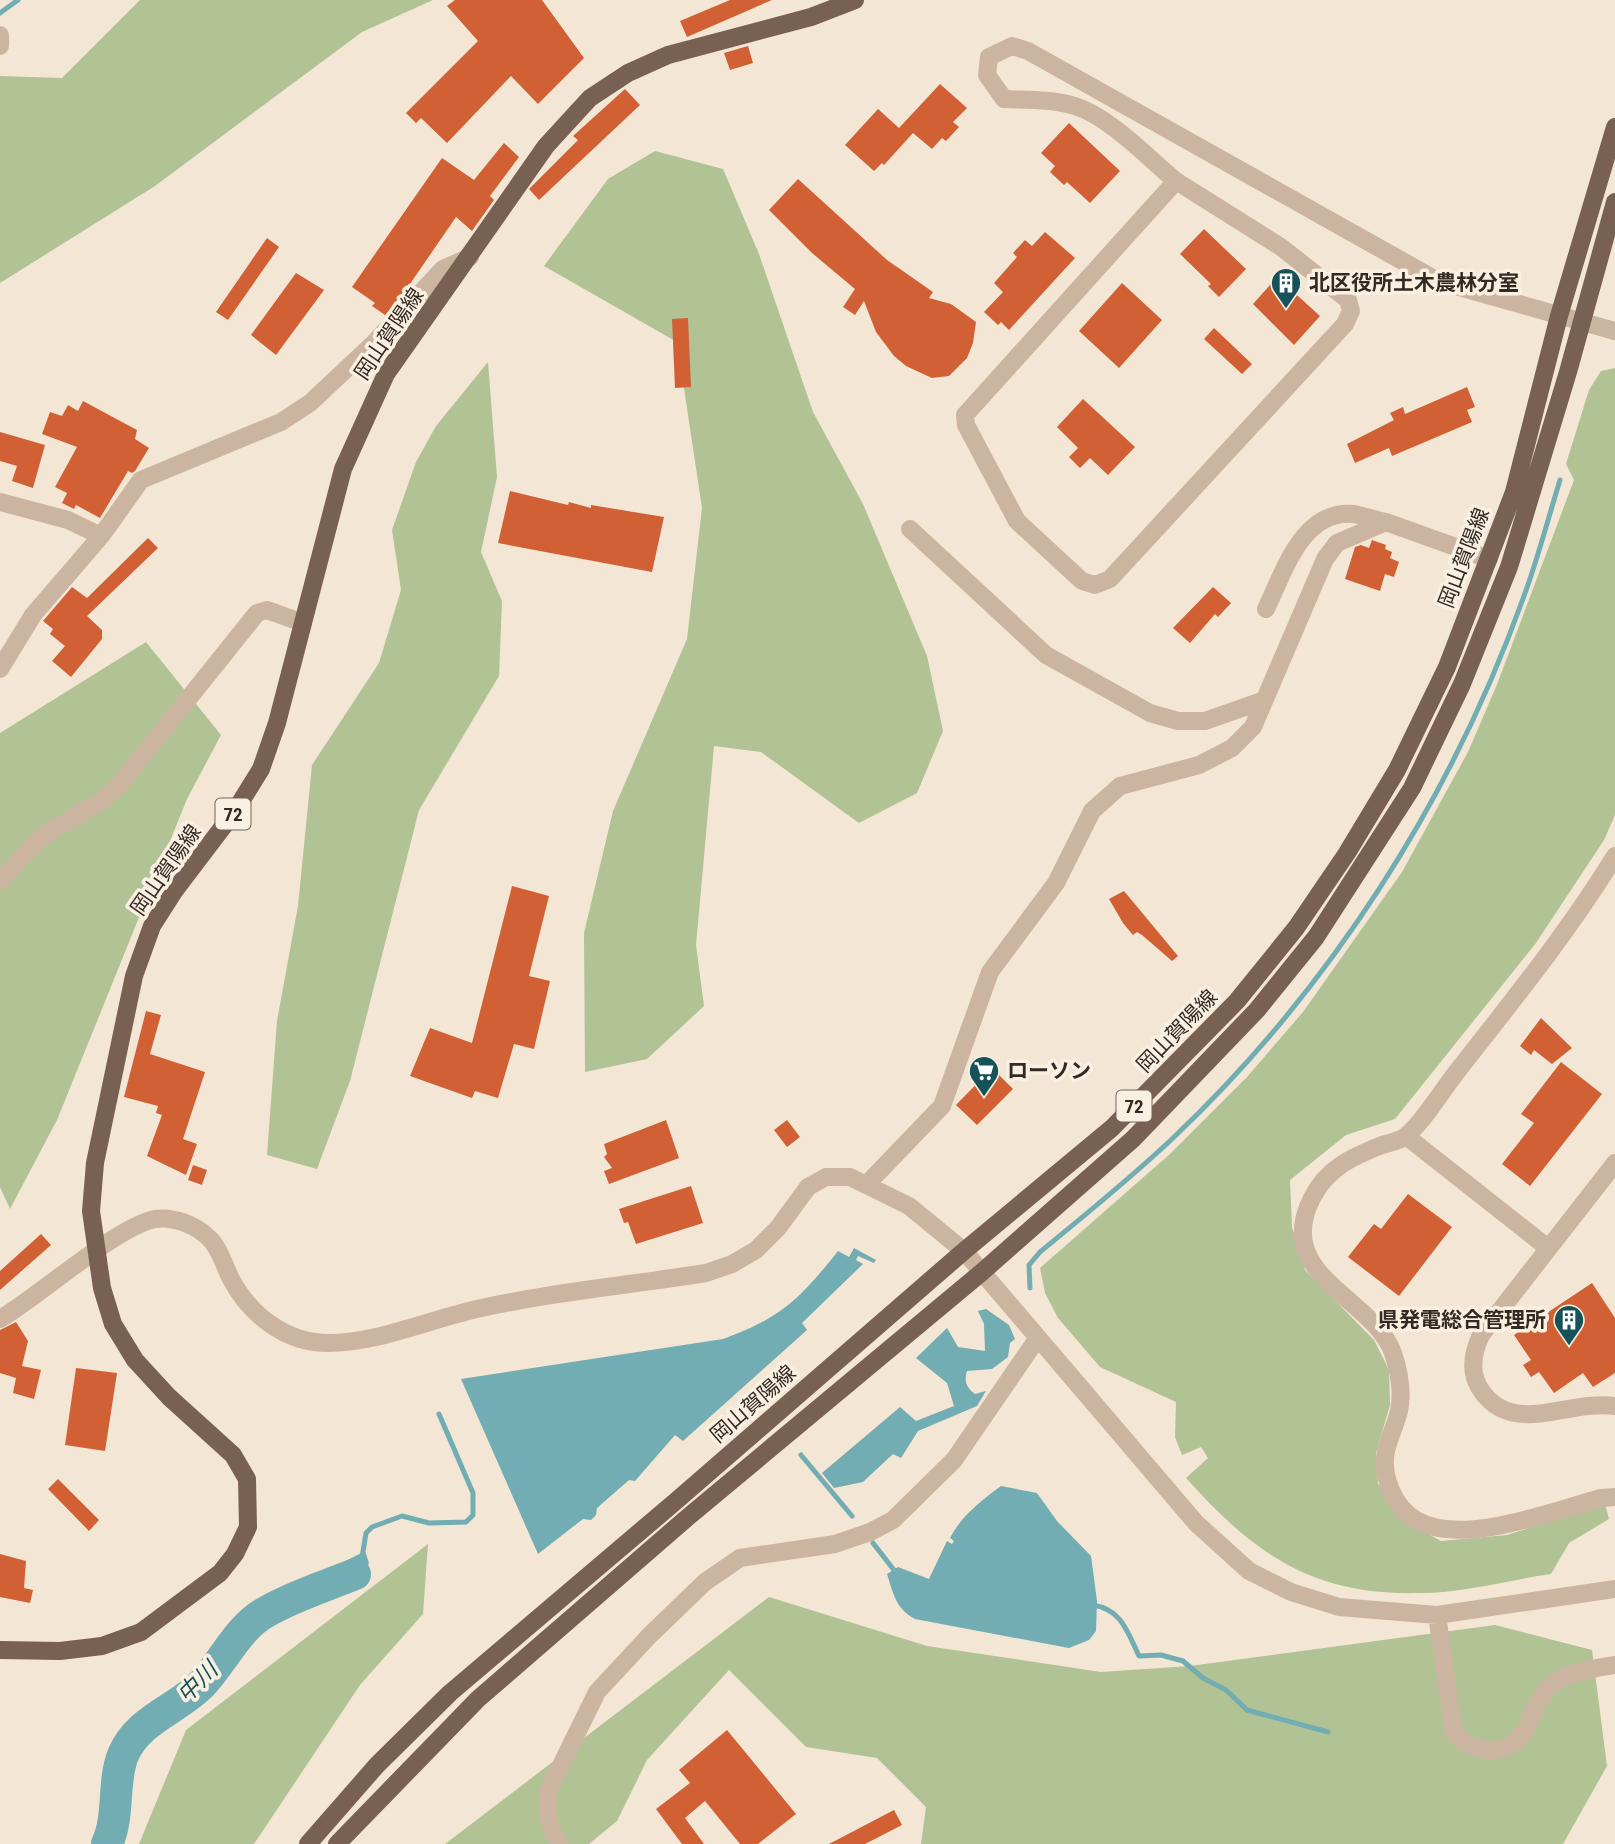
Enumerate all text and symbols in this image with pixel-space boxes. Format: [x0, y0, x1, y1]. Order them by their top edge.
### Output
building icon: 北区役所土木農林分室 [1269, 266, 1303, 310]
place label: 北区役所土木農林分室 [1309, 271, 1519, 295]
street label: 岡山賀陽線 [350, 284, 428, 384]
street label: 岡山賀陽線 [1434, 505, 1494, 611]
road number: 72 [216, 799, 250, 830]
street label: 岡山賀陽線 [126, 820, 206, 920]
street label: 岡山賀陽線 [1132, 985, 1222, 1077]
supermarket icon: ローソン [967, 1054, 1001, 1098]
place label: ローソン [1007, 1059, 1091, 1083]
road number: 72 [1116, 1090, 1152, 1122]
building icon: 県発電総合管理所 [1552, 1303, 1586, 1347]
place label: 県発電総合管理所 [1378, 1308, 1546, 1332]
street label: 岡山賀陽線 [706, 1361, 800, 1447]
water label: 中川 [172, 1654, 225, 1708]

